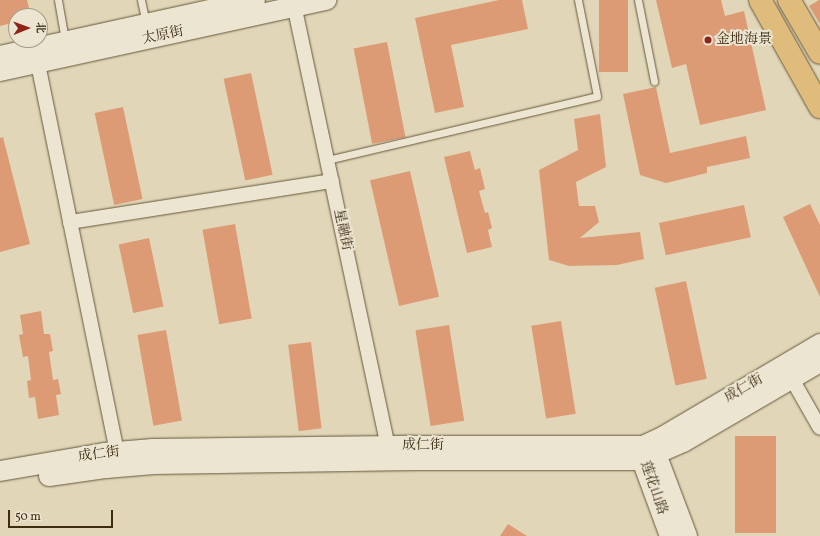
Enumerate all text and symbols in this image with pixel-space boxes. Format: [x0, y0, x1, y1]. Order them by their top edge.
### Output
north arrow [8, 8, 48, 48]
text: 北 [32, 22, 47, 33]
street label: 太原街 [141, 23, 185, 49]
place label: 金地海景 [716, 32, 772, 48]
marker: 金地海景 [703, 35, 713, 45]
street label: 星融街 [329, 208, 355, 252]
street label: 成仁街 [722, 371, 766, 407]
street label: 成仁街 [402, 438, 444, 454]
street label: 成仁街 [77, 444, 121, 466]
street label: 莲花山路 [636, 459, 670, 517]
scale bar [10, 502, 115, 528]
text: 50 m [15, 509, 41, 525]

